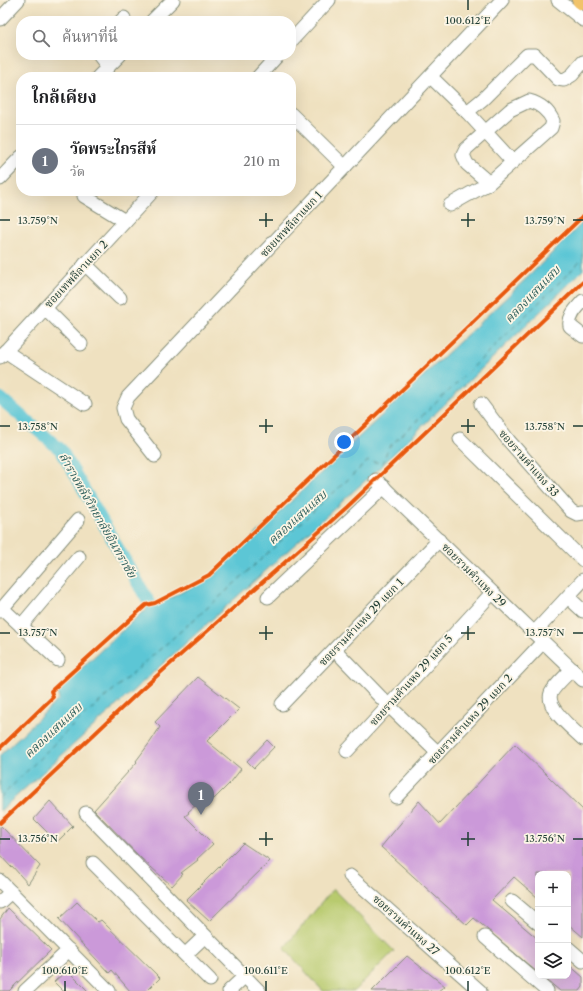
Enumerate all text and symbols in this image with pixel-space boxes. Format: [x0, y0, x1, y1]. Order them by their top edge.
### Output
text: 100.612°E [445, 14, 491, 27]
search box [16, 16, 296, 60]
icon: search [30, 27, 52, 49]
text: ค้นหาที่นี่ [62, 27, 118, 46]
text: ใกล้เคียง [32, 87, 97, 107]
text: วัดพระไกรสีห์ [70, 139, 156, 158]
text: 1 [42, 153, 48, 169]
text: 210 m [243, 153, 280, 169]
text: วัด [70, 163, 85, 179]
street label: ซอยเทพลีลาแยก 1 [257, 188, 325, 260]
text: 13.759°N [18, 214, 58, 227]
text: 13.759°N [525, 214, 565, 227]
street label: ซอยเทพลีลาแยก 2 [41, 237, 111, 311]
water label: คลองแสนแสบ [501, 261, 564, 326]
text: 13.758°N [18, 420, 58, 433]
text: 13.758°N [525, 420, 565, 433]
street label: ซอยรามคำแหง 33 [496, 426, 562, 500]
your location [334, 432, 354, 452]
water label: ลำรางหลังวิทยาลัยอินทราชัย [56, 450, 140, 581]
water label: คลองแสนแสบ [265, 486, 330, 547]
street label: ซอยรามคำแหง 29 [439, 540, 509, 610]
street label: ซอยรามคำแหง 29 แยก 1 [316, 575, 407, 669]
text: 13.757°N [18, 626, 58, 639]
text: 13.757°N [525, 626, 565, 639]
street label: ซอยรามคำแหง 29 แยก 5 [366, 632, 456, 728]
street label: ซอยรามคำแหง 29 แยก 2 [425, 671, 515, 767]
water label: คลองแสนแสบ [21, 698, 86, 761]
pin: 1 [188, 782, 214, 815]
text: 13.756°N [18, 832, 58, 845]
text: 13.756°N [525, 832, 565, 845]
map controls [535, 871, 571, 979]
button: + [535, 871, 571, 907]
street label: ซอยรามคำแหง 27 [370, 892, 442, 959]
button: − [535, 907, 571, 943]
button: layers [535, 943, 571, 979]
text: 100.610°E [42, 964, 88, 977]
text: 100.611°E [244, 964, 288, 977]
text: 100.612°E [445, 964, 491, 977]

